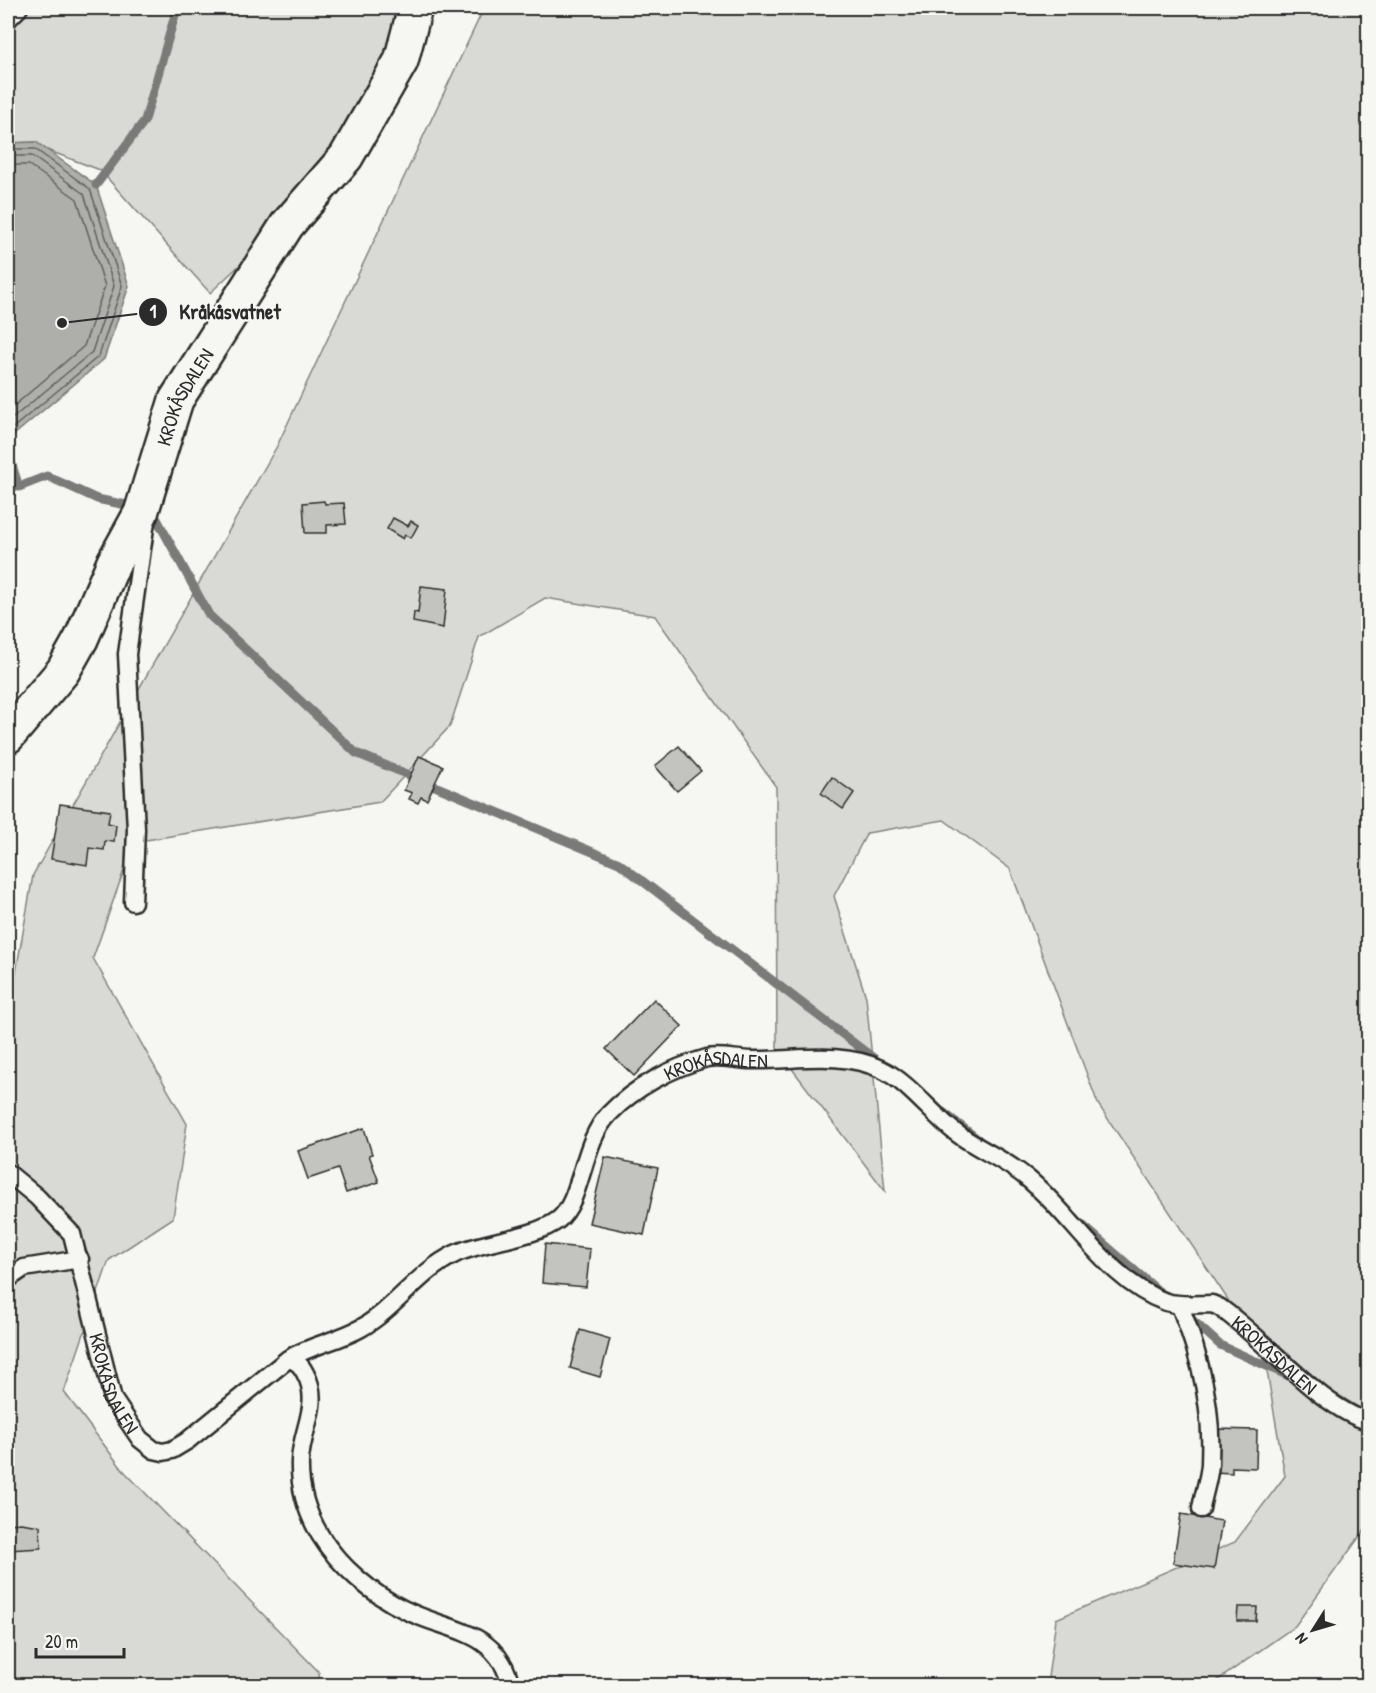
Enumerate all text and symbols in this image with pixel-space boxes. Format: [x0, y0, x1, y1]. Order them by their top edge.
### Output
callout: Kråkåsvatnet [138, 292, 293, 331]
text: Kråkåsvatnet [179, 297, 281, 326]
text: 1 [150, 299, 157, 324]
street label: KROKÅSDALEN [149, 343, 219, 449]
street label: KROKÅSDALEN [659, 1044, 768, 1086]
street label: KROKÅSDALEN [1226, 1309, 1323, 1400]
street label: KROKÅSDALEN [84, 1330, 146, 1439]
north arrow [1283, 1600, 1343, 1660]
scale bar [36, 1621, 124, 1659]
text: 20 m [45, 1629, 78, 1654]
text: N [1289, 1629, 1312, 1649]

